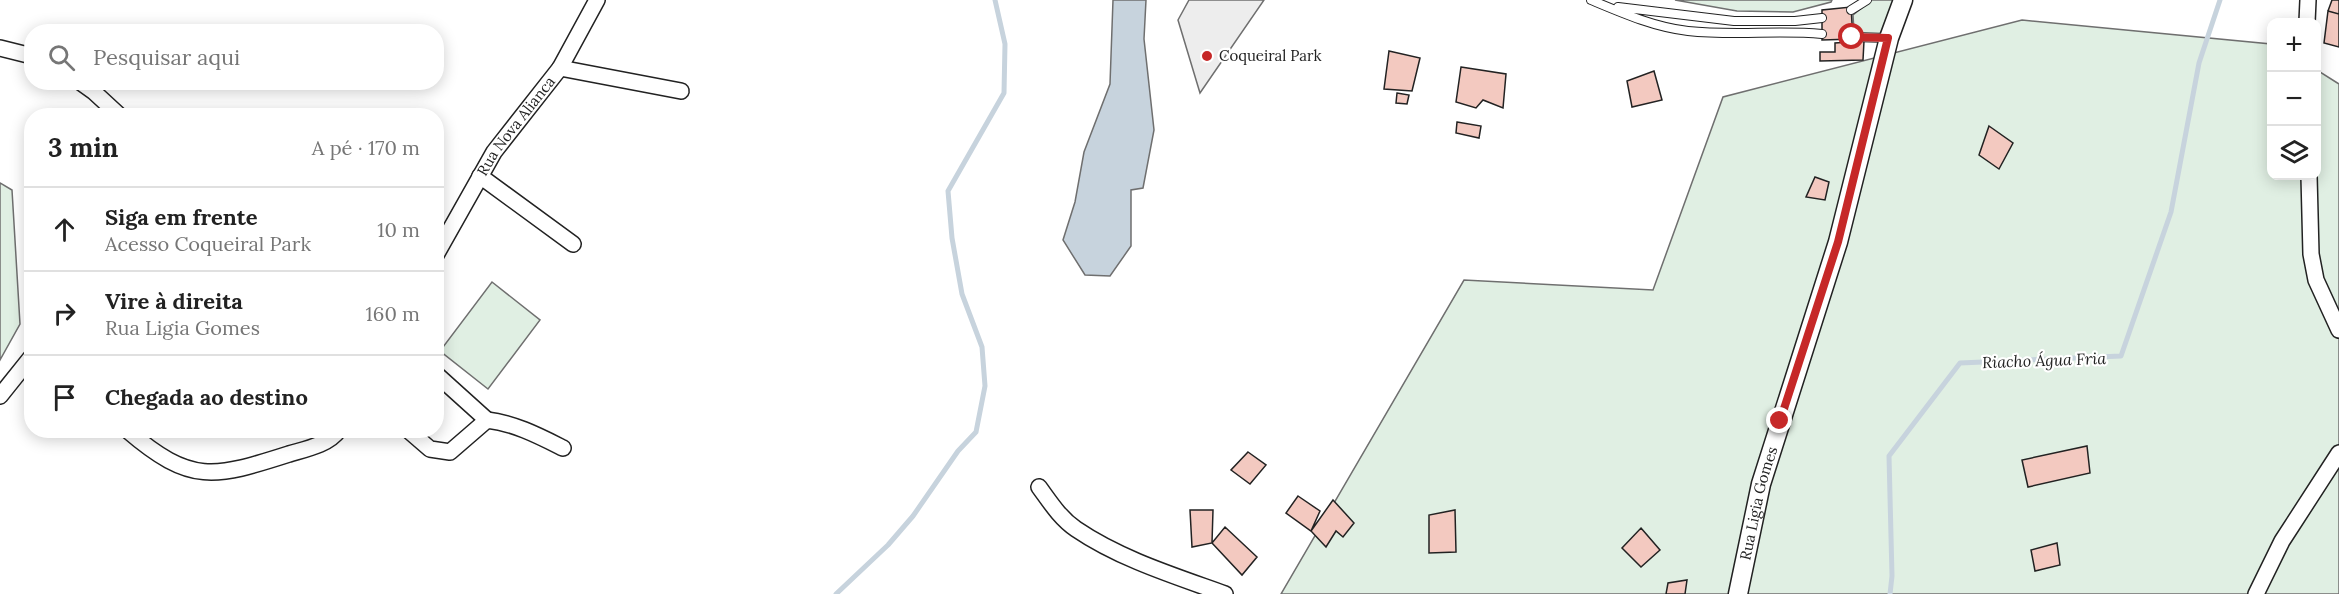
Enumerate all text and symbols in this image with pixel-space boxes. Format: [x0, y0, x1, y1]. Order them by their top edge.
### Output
map controls [2267, 18, 2321, 180]
button: + [2267, 18, 2321, 72]
route start [1838, 23, 1864, 49]
search box [24, 24, 444, 90]
icon: search [45, 41, 78, 74]
text: Pesquisar aqui [93, 43, 240, 71]
place label: Coqueiral Park [1219, 46, 1322, 65]
marker: Coqueiral Park [1200, 49, 1214, 63]
street label: Rua Nova Alianca [473, 72, 559, 179]
button: − [2267, 72, 2321, 126]
button: layers [2267, 126, 2321, 180]
text: 3 min [48, 131, 118, 164]
text: A pé · 170 m [312, 135, 420, 160]
text: Siga em frente [105, 203, 258, 231]
icon: ahead [48, 213, 81, 246]
text: 10 m [377, 217, 420, 242]
text: Acesso Coqueiral Park [105, 231, 311, 256]
text: Vire à direita [105, 287, 243, 315]
icon: right [48, 297, 81, 330]
text: 160 m [366, 301, 420, 326]
text: Rua Ligia Gomes [105, 315, 260, 340]
water label: Riacho Água Fria [1982, 348, 2107, 372]
icon: arrive [48, 381, 81, 414]
text: Chegada ao destino [105, 383, 308, 411]
route end [1766, 407, 1792, 433]
street label: Rua Ligia Gomes [1735, 444, 1781, 562]

